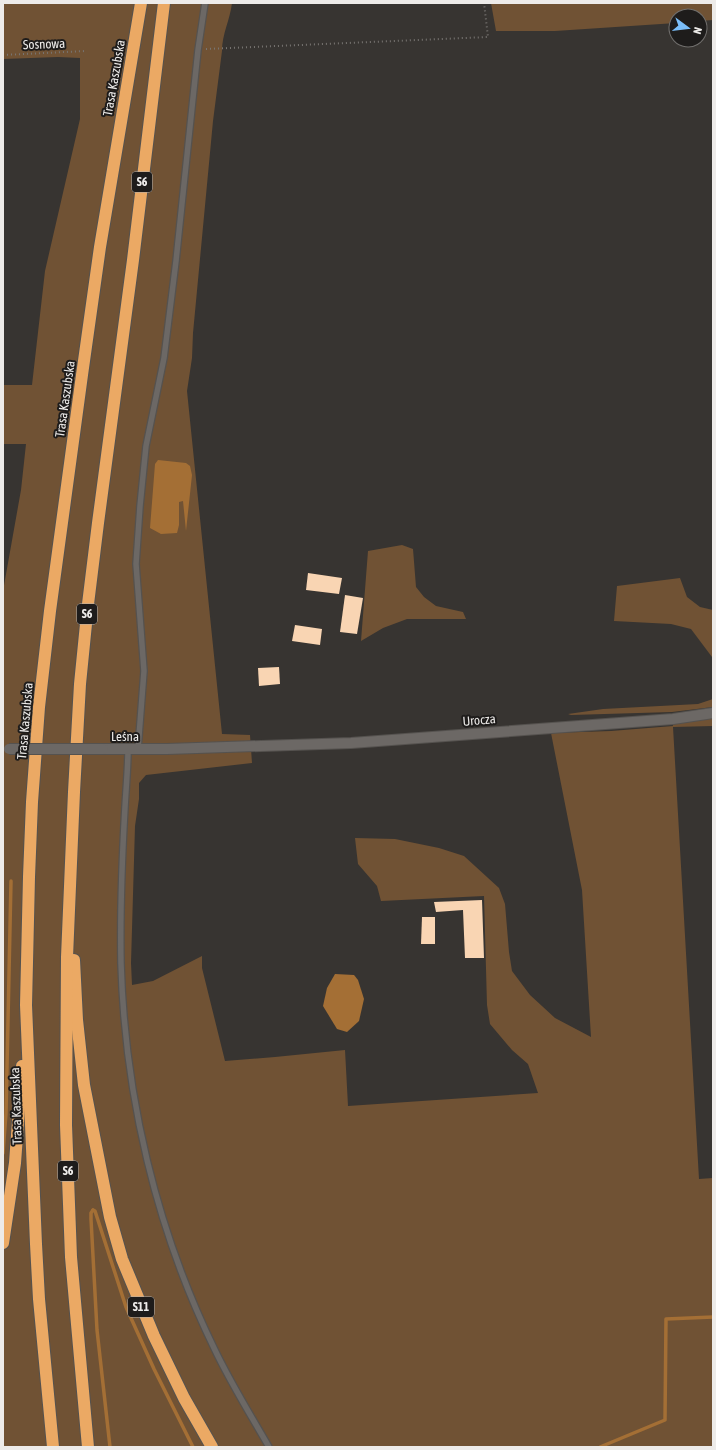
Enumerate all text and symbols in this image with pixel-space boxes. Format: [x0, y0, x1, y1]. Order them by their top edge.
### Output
north arrow [668, 8, 708, 48]
text: N [691, 26, 704, 35]
street label: Sosnowa [23, 36, 65, 52]
street label: Trasa Kaszubska [100, 39, 128, 117]
road number: S6 [132, 172, 152, 192]
street label: Trasa Kaszubska [52, 360, 78, 438]
road number: S6 [77, 604, 97, 624]
street label: Trasa Kaszubska [14, 682, 36, 760]
street label: Urocza [462, 711, 496, 729]
street label: Leśna [111, 729, 139, 744]
street label: Trasa Kaszubska [7, 1067, 25, 1145]
road number: S6 [58, 1161, 78, 1181]
road number: S11 [128, 1297, 154, 1317]

